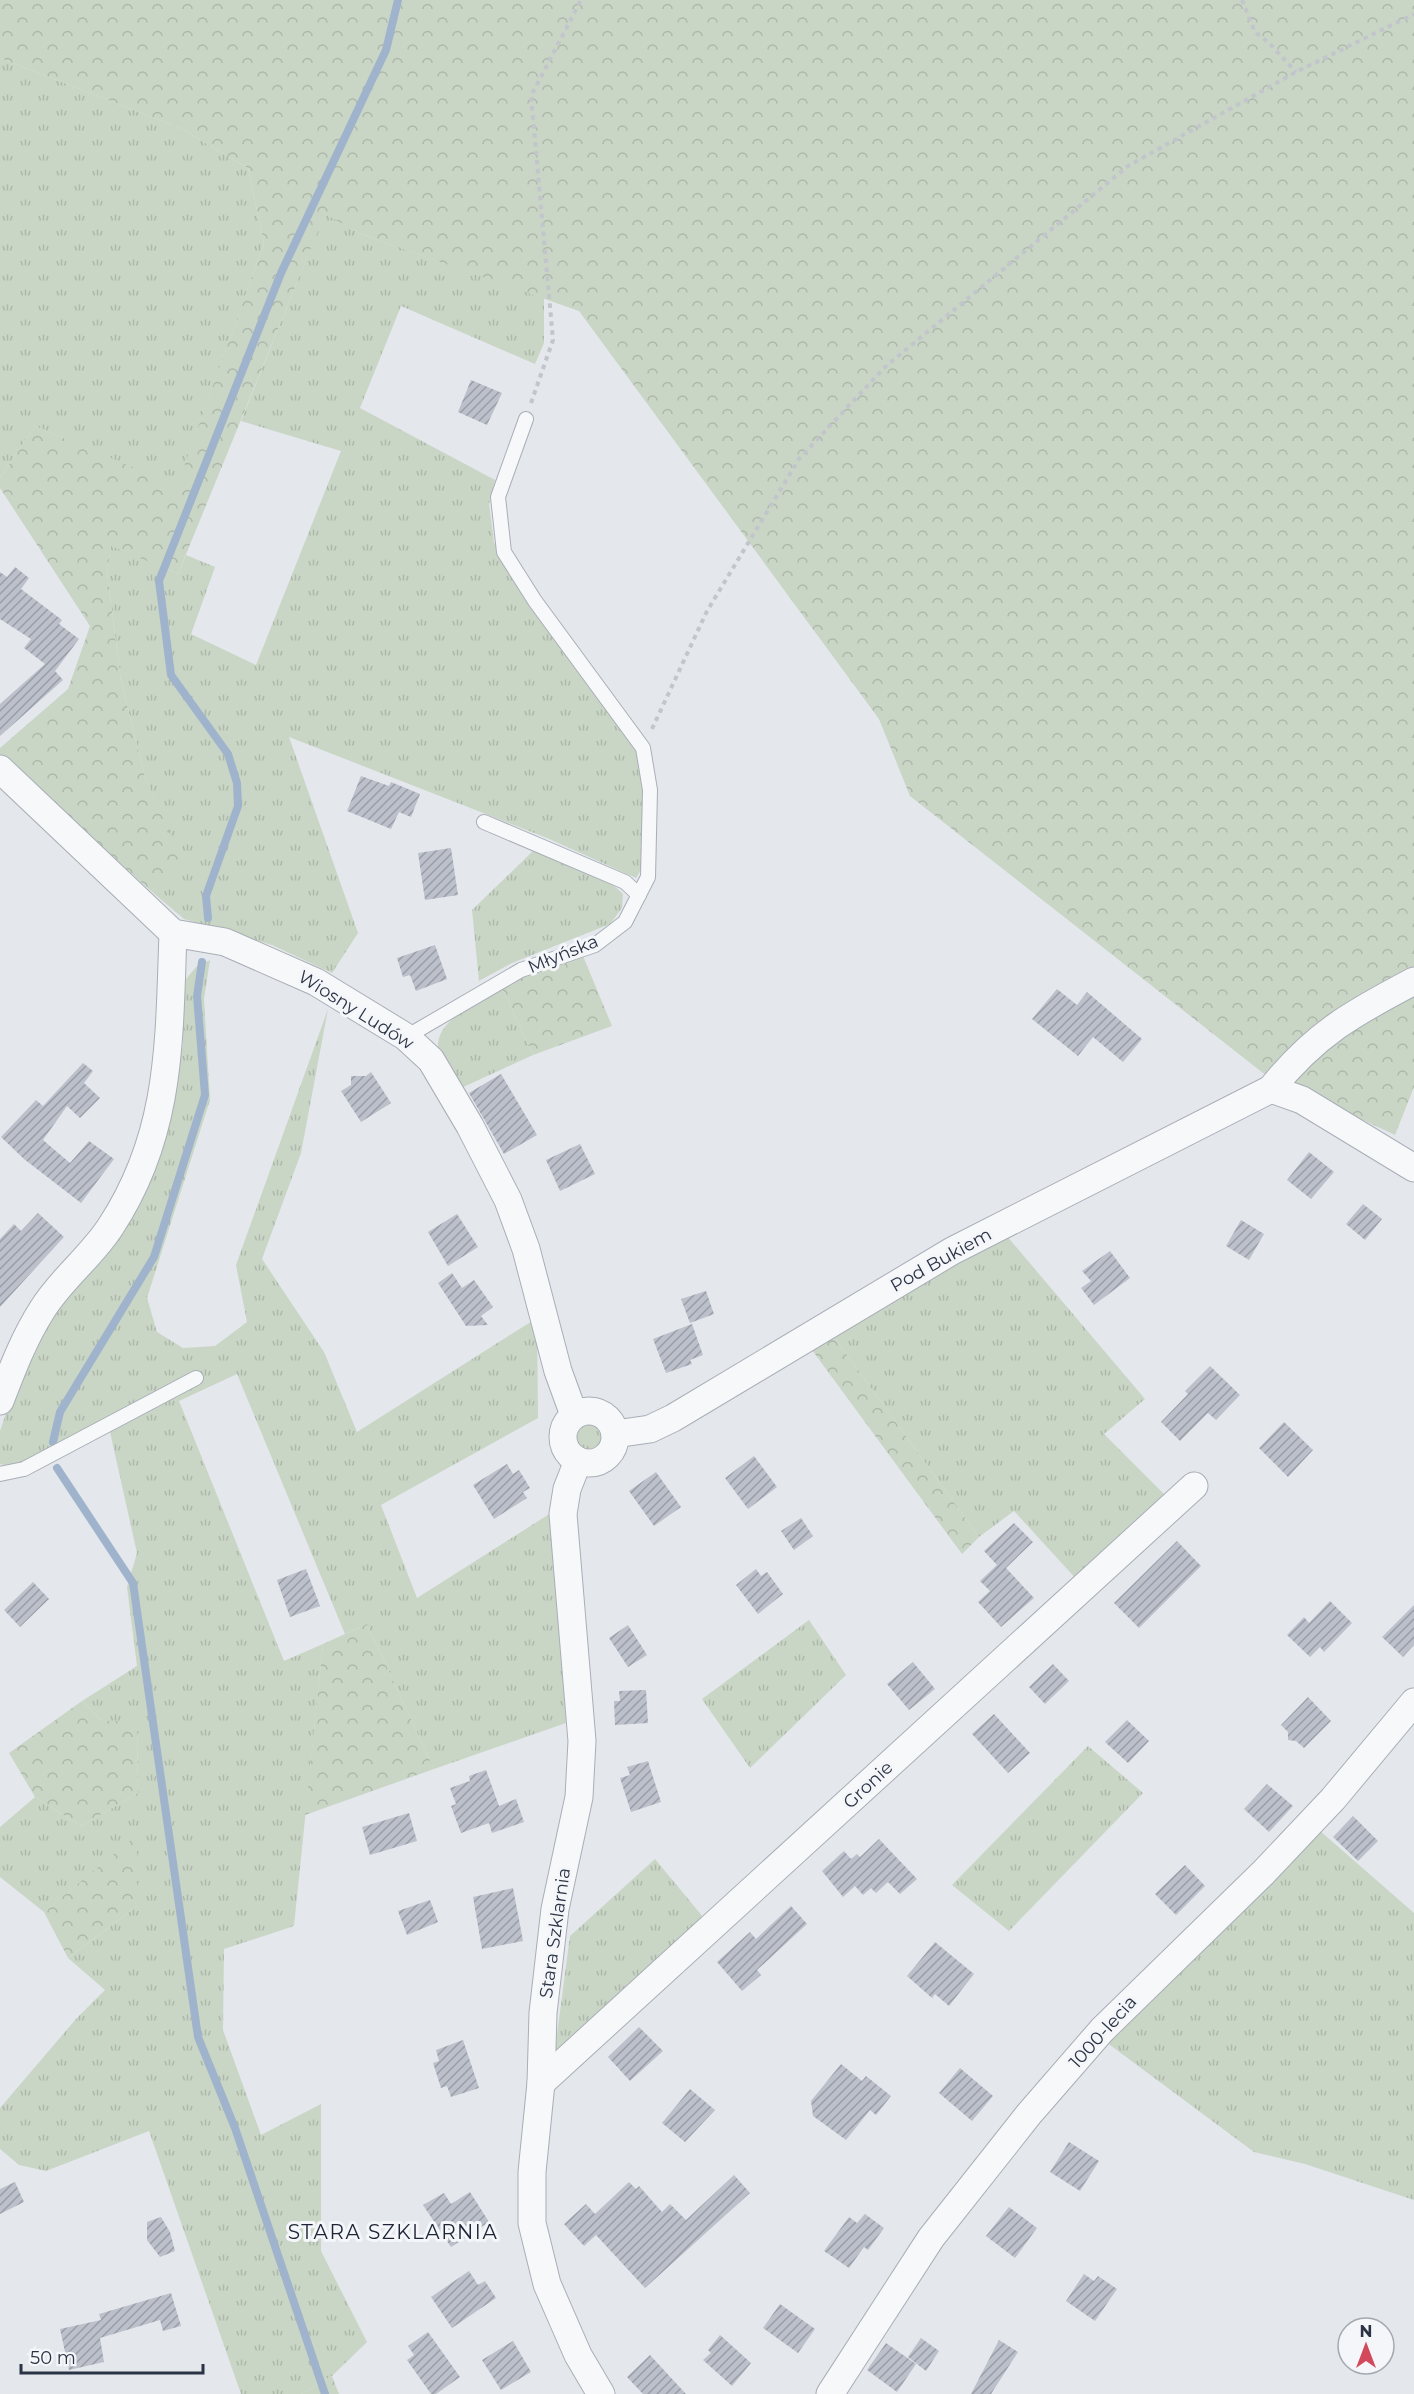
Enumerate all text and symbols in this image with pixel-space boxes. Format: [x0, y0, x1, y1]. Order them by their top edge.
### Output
street label: Młyńska [525, 930, 601, 978]
street label: Wiosny Ludów [294, 966, 418, 1055]
street label: Pod Bukiem [887, 1223, 995, 1297]
street label: Gronie [839, 1756, 898, 1814]
street label: Stara Szklarnia [535, 1866, 575, 2000]
street label: 1000-lecia [1065, 1991, 1141, 2073]
district label: STARA SZKLARNIA [288, 2220, 498, 2244]
north arrow [1336, 2316, 1396, 2376]
text: N [1360, 2322, 1372, 2341]
scale bar [21, 2337, 202, 2375]
text: 50 m [30, 2347, 76, 2369]

